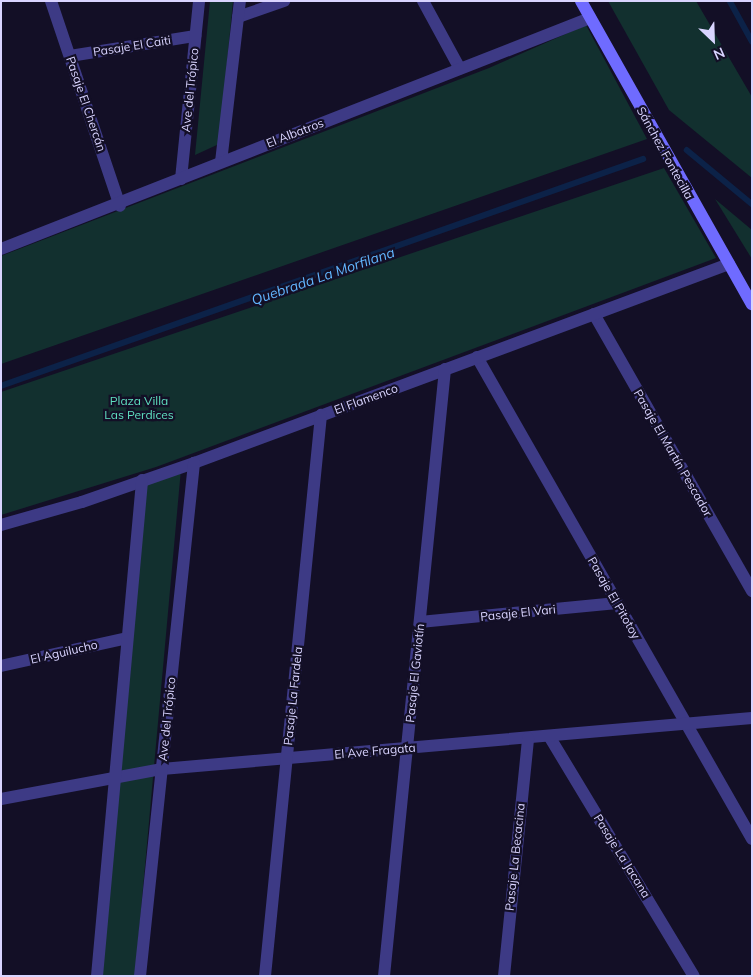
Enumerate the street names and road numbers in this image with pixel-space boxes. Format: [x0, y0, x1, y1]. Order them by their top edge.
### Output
street label: Pasaje El Caiti [92, 33, 172, 59]
street label: Ave del Trópico [178, 47, 202, 133]
street label: Pasaje El Chercán [63, 55, 109, 153]
street label: Sánchez Fontecilla [634, 104, 696, 202]
street label: El Albatros [264, 115, 326, 151]
street label: El Flamenco [332, 381, 400, 417]
street label: Pasaje El Martín Pescador [631, 387, 715, 519]
street label: Pasaje El Pitotoy [585, 554, 643, 642]
street label: Pasaje El Vari [480, 602, 556, 624]
street label: Pasaje El Gaviotín [403, 623, 427, 723]
street label: El Aguilucho [29, 637, 99, 667]
street label: Pasaje La Fardela [281, 646, 305, 746]
street label: Ave del Trópico [155, 676, 179, 762]
street label: El Ave Fragata [334, 740, 416, 762]
street label: Pasaje La Becacina [502, 803, 528, 911]
street label: Pasaje La Jacana [591, 812, 653, 900]

